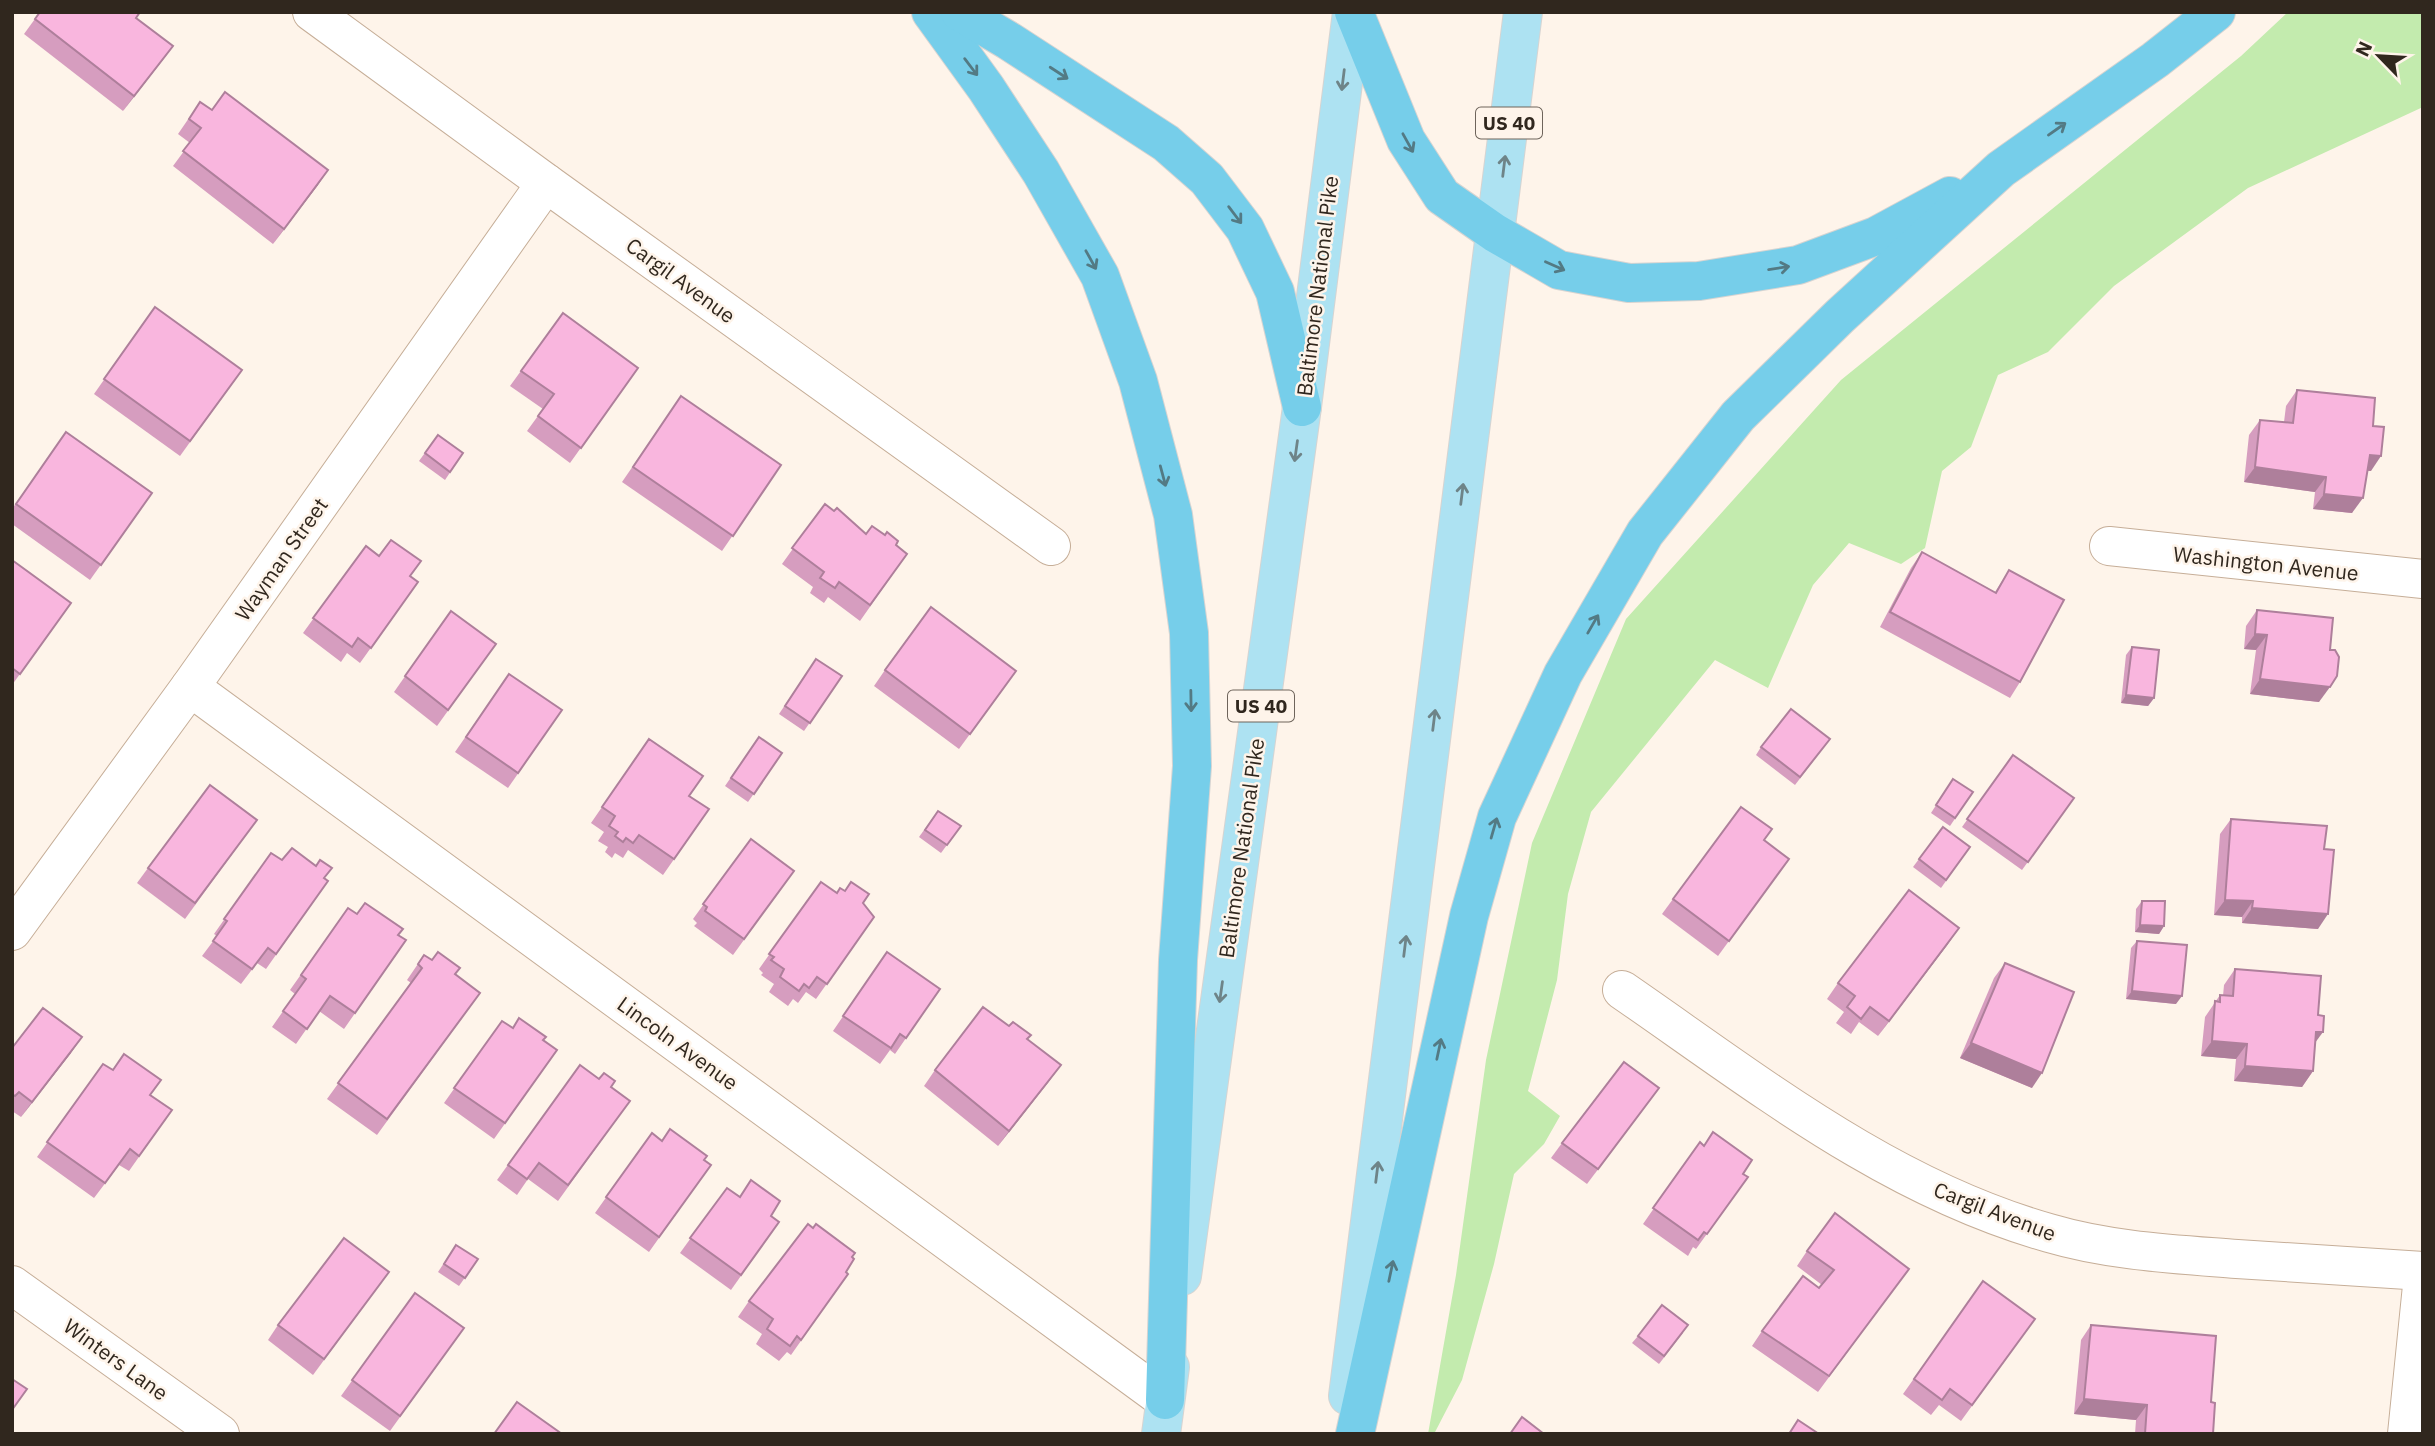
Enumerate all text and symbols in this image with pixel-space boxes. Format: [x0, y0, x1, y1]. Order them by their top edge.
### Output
north arrow [2344, 21, 2414, 91]
text: N [2350, 38, 2377, 60]
one-way arrow [964, 57, 979, 76]
one-way arrow [1049, 67, 1069, 81]
one-way arrow [1337, 68, 1350, 91]
road number: US 40 [1476, 108, 1542, 139]
one-way arrow [2047, 122, 2066, 136]
one-way arrow [1402, 132, 1415, 153]
one-way arrow [1497, 155, 1510, 177]
street label: Baltimore National Pike [1290, 174, 1344, 398]
one-way arrow [1227, 205, 1242, 224]
street label: Cargil Avenue [621, 231, 741, 329]
one-way arrow [1084, 250, 1098, 270]
one-way arrow [1544, 260, 1565, 273]
one-way arrow [1767, 261, 1790, 274]
one-way arrow [1289, 440, 1302, 462]
one-way arrow [1157, 464, 1170, 486]
one-way arrow [1456, 484, 1469, 506]
street label: Wayman Street [228, 492, 334, 626]
street label: Washington Avenue [2172, 539, 2360, 587]
one-way arrow [1586, 614, 1600, 634]
one-way arrow [1184, 689, 1197, 712]
road number: US 40 [1228, 691, 1294, 722]
one-way arrow [1427, 709, 1440, 732]
street label: Baltimore National Pike [1212, 736, 1270, 960]
one-way arrow [1488, 818, 1501, 840]
one-way arrow [1399, 935, 1412, 958]
one-way arrow [1215, 980, 1228, 1003]
street label: Lincoln Avenue [612, 990, 744, 1096]
one-way arrow [1433, 1038, 1447, 1061]
one-way arrow [1370, 1161, 1383, 1183]
street label: Cargil Avenue [1930, 1175, 2060, 1247]
one-way arrow [1384, 1260, 1398, 1283]
street label: Winters Lane [58, 1312, 174, 1406]

